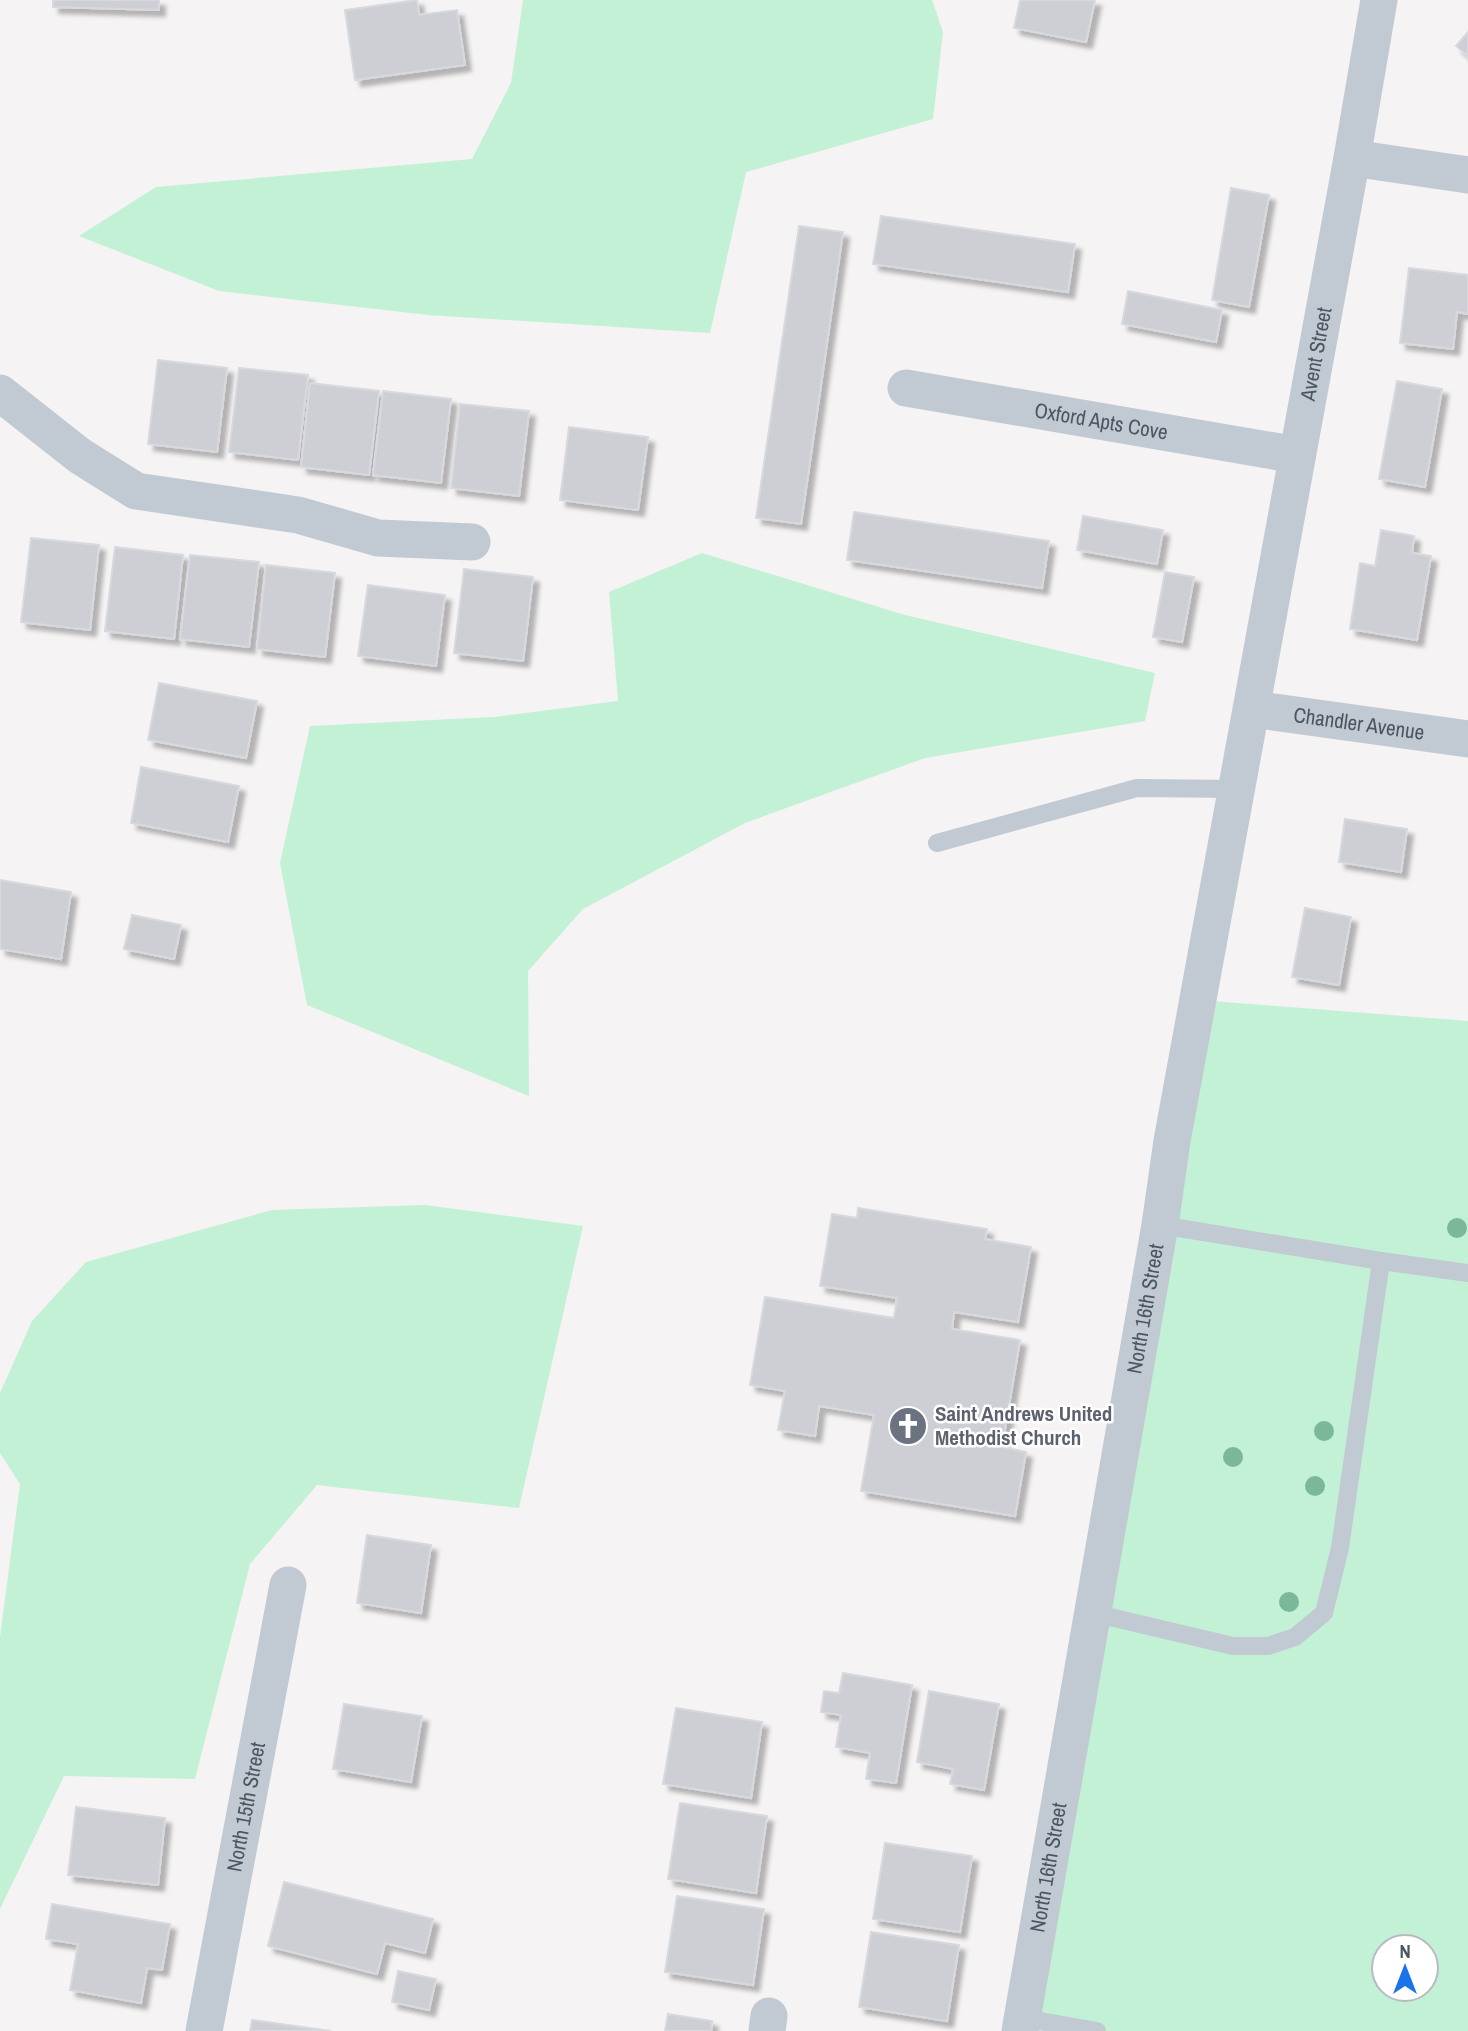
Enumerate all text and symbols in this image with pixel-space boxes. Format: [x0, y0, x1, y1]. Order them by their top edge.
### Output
street label: Avent Street [1293, 305, 1338, 404]
street label: Oxford Apts Cove [1032, 395, 1170, 447]
street label: Chandler Avenue [1292, 700, 1426, 747]
street label: North 16th Street [1119, 1241, 1170, 1376]
place label: Saint Andrews United Methodist Church [935, 1399, 1112, 1452]
church icon: Saint Andrews United Methodist Church [887, 1405, 929, 1447]
street label: North 15th Street [219, 1739, 272, 1874]
street label: North 16th Street [1022, 1800, 1073, 1934]
north arrow [1370, 1933, 1440, 2003]
text: N [1399, 1938, 1411, 1964]

